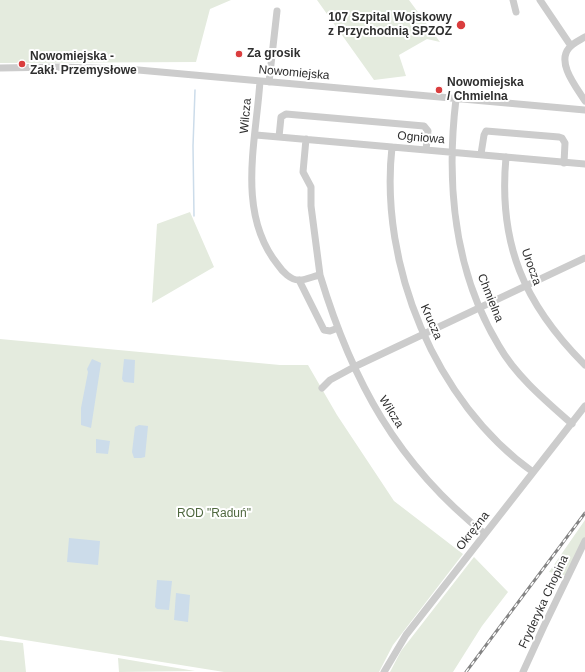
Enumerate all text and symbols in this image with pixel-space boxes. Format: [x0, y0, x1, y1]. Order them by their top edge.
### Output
place label: 107 Szpital Wojskowy z Przychodnią SPZOZ [328, 11, 452, 39]
marker: 107 Szpital Wojskowy z Przychodnią SPZOZ [455, 19, 467, 31]
place label: Za grosik [247, 47, 300, 61]
marker: Za grosik [234, 49, 244, 59]
place label: Nowomiejska - Zakł. Przemysłowe [30, 50, 137, 78]
marker: Nowomiejska - Zakł. Przemysłowe [17, 59, 27, 69]
street label: Nowomiejska [258, 63, 330, 83]
place label: Nowomiejska / Chmielna [447, 76, 524, 104]
marker: Nowomiejska / Chmielna [434, 85, 444, 95]
street label: Wilcza [237, 98, 255, 134]
street label: Ogniowa [397, 129, 445, 147]
street label: Urocza [518, 247, 544, 287]
street label: Chmielna [474, 272, 506, 324]
street label: Krucza [417, 302, 445, 342]
street label: Wilcza [376, 393, 406, 431]
park label: ROD "Raduń" [177, 507, 251, 521]
street label: Okrężna [453, 509, 493, 553]
street label: Fryderyka Chopina [516, 553, 572, 651]

